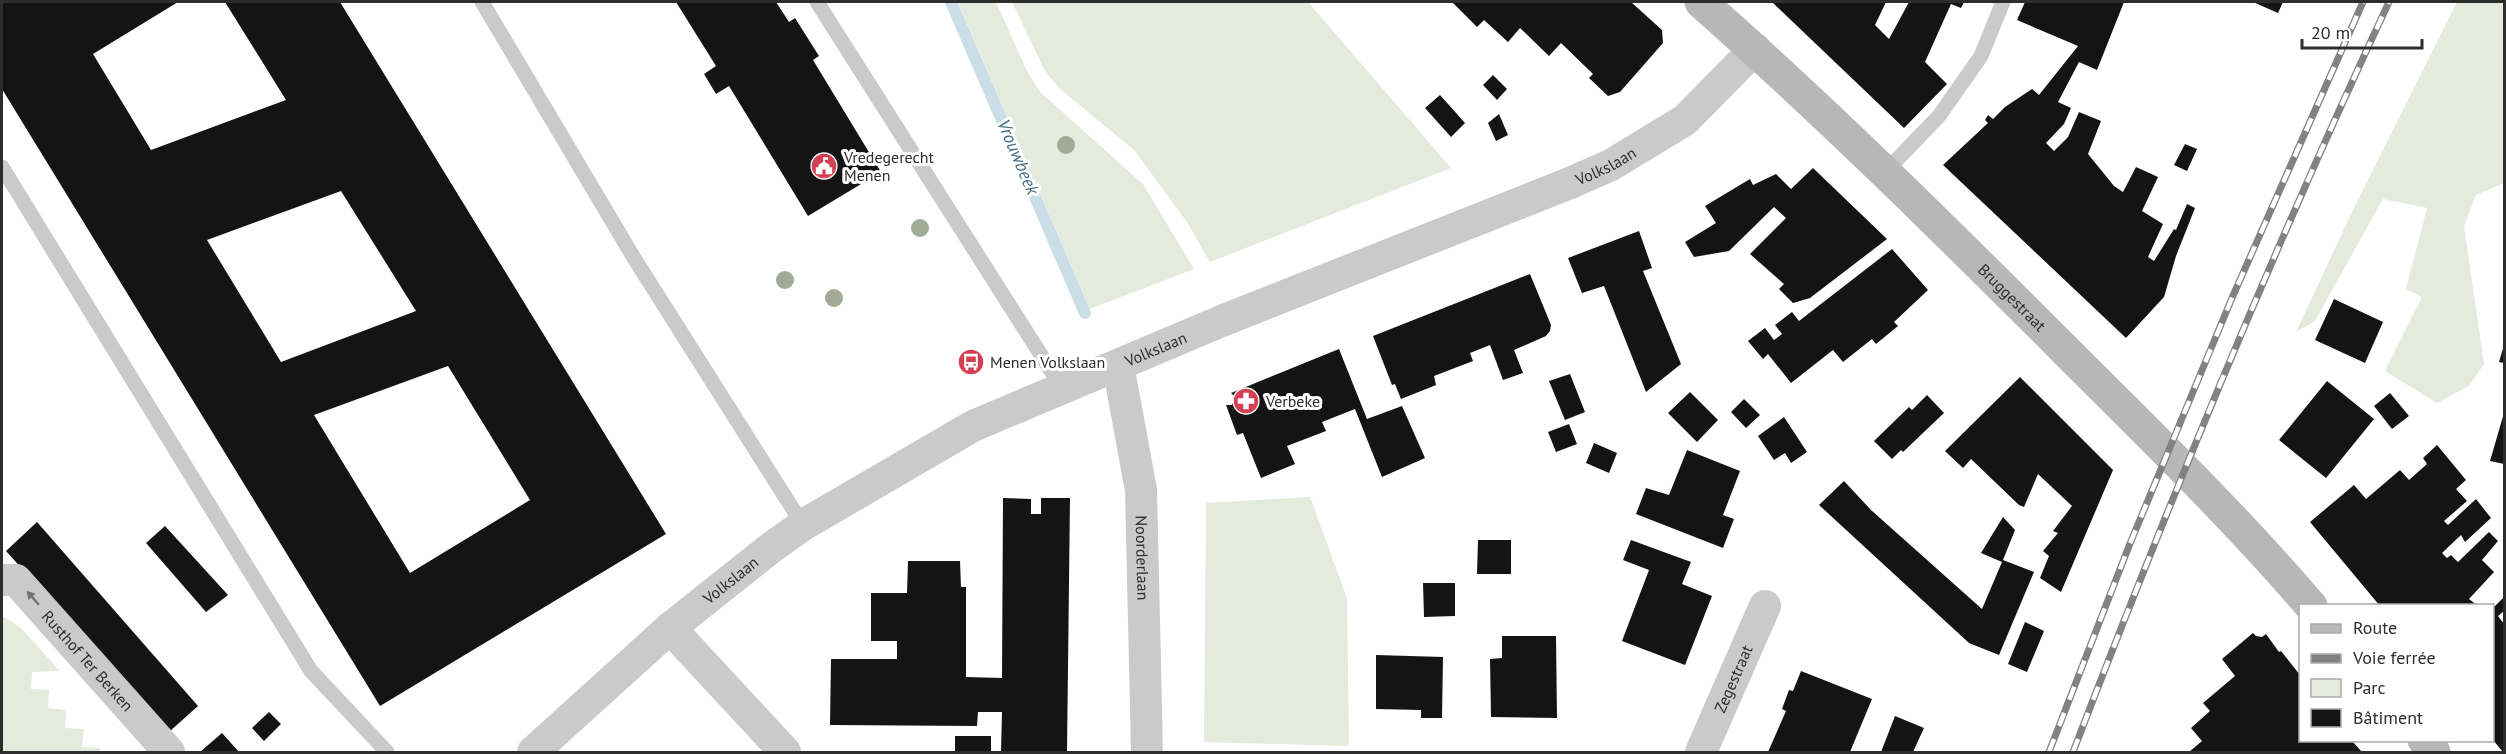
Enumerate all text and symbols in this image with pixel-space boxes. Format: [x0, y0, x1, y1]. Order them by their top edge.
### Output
scale bar [2302, 12, 2422, 50]
text: 20 m [2311, 21, 2350, 44]
water label: Vrouwbeek [992, 116, 1045, 199]
street label: Volkslaan [1572, 142, 1640, 190]
place label: Vredegerecht Menen [843, 147, 934, 185]
public building icon: Vredegerecht Menen [809, 151, 839, 181]
street label: Bruggestraat [1974, 259, 2051, 336]
street label: Volkslaan [1121, 327, 1190, 371]
bus stop icon: Menen Volkslaan [956, 347, 986, 377]
place label: Menen Volkslaan [990, 352, 1105, 372]
pharmacy icon: Verbeke [1231, 386, 1261, 416]
place label: Verbeke [1265, 391, 1320, 411]
street label: Noorderlaan [1132, 515, 1154, 601]
street label: Volkslaan [698, 552, 762, 609]
one-way arrow [26, 591, 40, 606]
legend [2299, 604, 2494, 742]
street label: Rusthof Ter Berken [38, 606, 138, 715]
text: Route [2353, 616, 2397, 639]
street label: Zegestraat [1710, 641, 1757, 716]
text: Voie ferrée [2352, 646, 2436, 669]
text: Parc [2353, 676, 2386, 699]
text: Bâtiment [2353, 706, 2423, 729]

